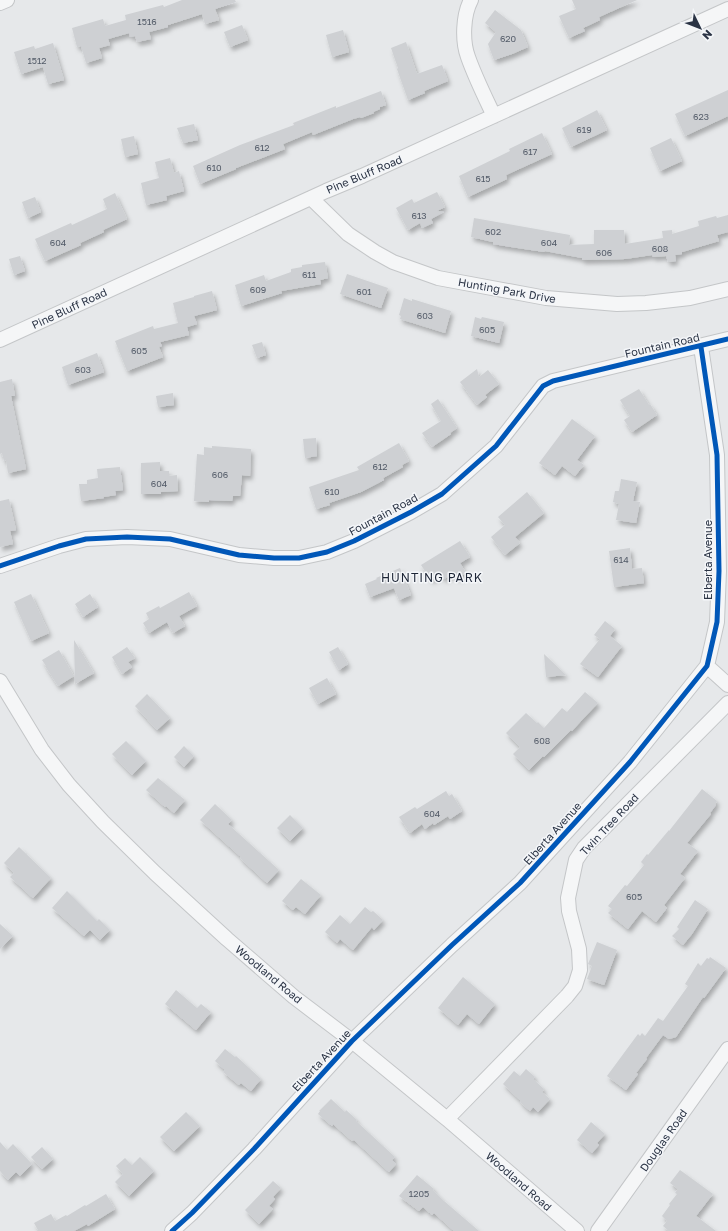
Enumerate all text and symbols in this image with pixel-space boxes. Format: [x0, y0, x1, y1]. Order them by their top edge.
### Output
north arrow [680, 8, 720, 48]
house number: 1516 [137, 16, 157, 27]
text: N [700, 28, 715, 43]
house number: 620 [500, 33, 517, 44]
house number: 1512 [27, 55, 47, 66]
house number: 623 [693, 111, 709, 122]
house number: 619 [576, 124, 592, 135]
house number: 612 [254, 142, 270, 153]
house number: 617 [523, 146, 538, 157]
street label: Pine Bluff Road [324, 152, 404, 196]
house number: 610 [206, 162, 222, 173]
house number: 615 [475, 173, 491, 184]
house number: 613 [411, 210, 427, 221]
house number: 602 [485, 226, 501, 237]
house number: 604 [50, 237, 67, 248]
house number: 604 [541, 237, 558, 248]
house number: 608 [652, 243, 668, 254]
house number: 606 [596, 247, 612, 258]
house number: 611 [302, 269, 317, 280]
street label: Hunting Park Drive [457, 275, 557, 305]
house number: 609 [250, 284, 266, 295]
street label: Pine Bluff Road [29, 285, 109, 331]
house number: 601 [356, 286, 372, 297]
house number: 603 [417, 310, 433, 321]
house number: 605 [479, 324, 495, 335]
street label: Fountain Road [623, 330, 701, 360]
house number: 605 [131, 345, 147, 356]
house number: 603 [75, 364, 91, 375]
house number: 612 [372, 461, 388, 472]
house number: 606 [212, 469, 228, 480]
house number: 604 [151, 478, 168, 489]
house number: 610 [324, 486, 340, 497]
street label: Fountain Road [346, 490, 420, 538]
street label: Elberta Avenue [701, 520, 714, 600]
house number: 614 [613, 554, 629, 565]
district label: HUNTING PARK [381, 570, 483, 585]
house number: 608 [534, 735, 550, 746]
street label: Twin Tree Road [577, 790, 641, 858]
street label: Elberta Avenue [520, 799, 584, 867]
house number: 604 [424, 808, 441, 819]
house number: 605 [626, 891, 642, 902]
street label: Woodland Road [233, 942, 305, 1006]
street label: Elberta Avenue [289, 1026, 353, 1094]
street label: Douglas Road [637, 1106, 689, 1174]
street label: Woodland Road [483, 1149, 555, 1213]
house number: 1205 [409, 1188, 429, 1199]

